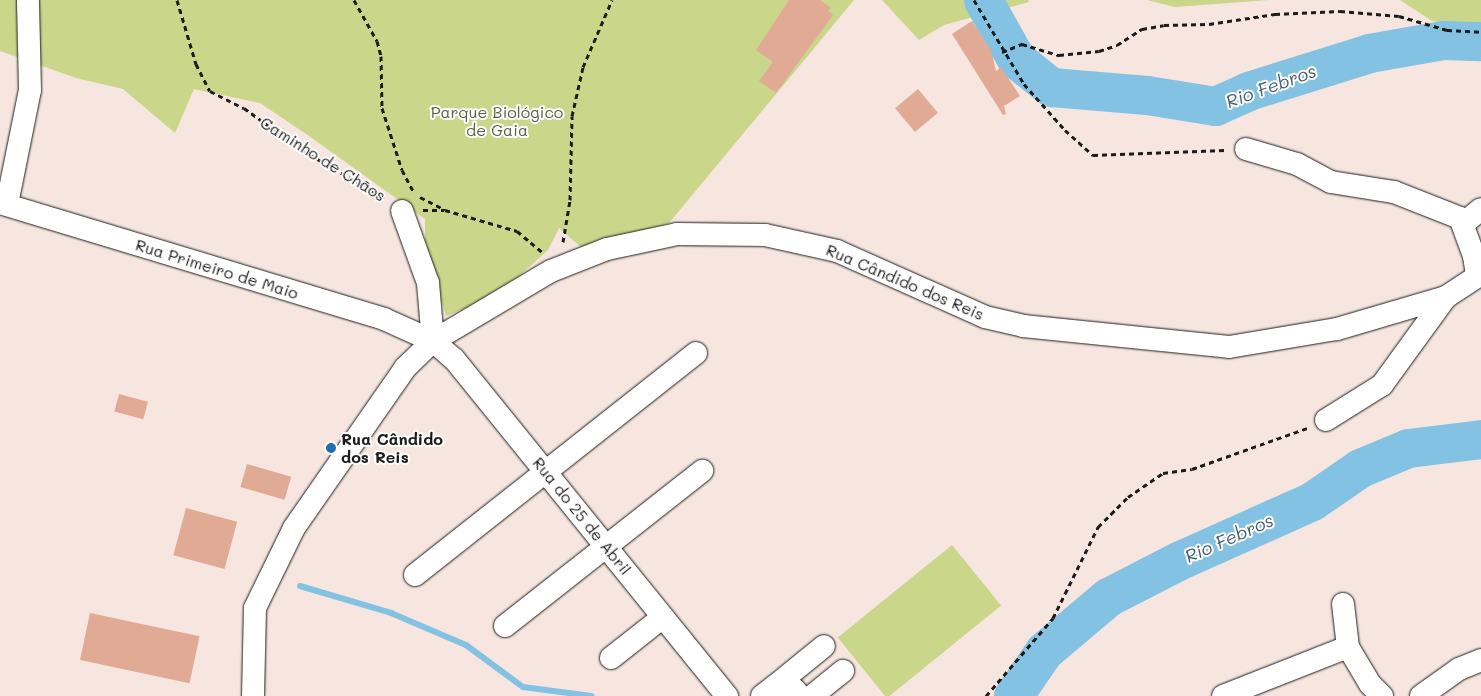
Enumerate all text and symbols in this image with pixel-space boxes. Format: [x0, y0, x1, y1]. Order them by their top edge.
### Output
water label: Rio Febros [1223, 60, 1319, 112]
park label: Parque Biológico de Gaia [431, 102, 563, 140]
street label: Caminho de Chãos [257, 113, 389, 205]
street label: Rua Primeiro de Maio [133, 235, 301, 303]
street label: Rua Cândido dos Reis [823, 240, 987, 324]
place label: Rua Cândido dos Reis [341, 429, 443, 467]
marker: Rua Cândido dos Reis [325, 442, 337, 454]
street label: Rua do 25 de Abril [529, 453, 635, 579]
water label: Rio Febros [1181, 509, 1277, 567]

